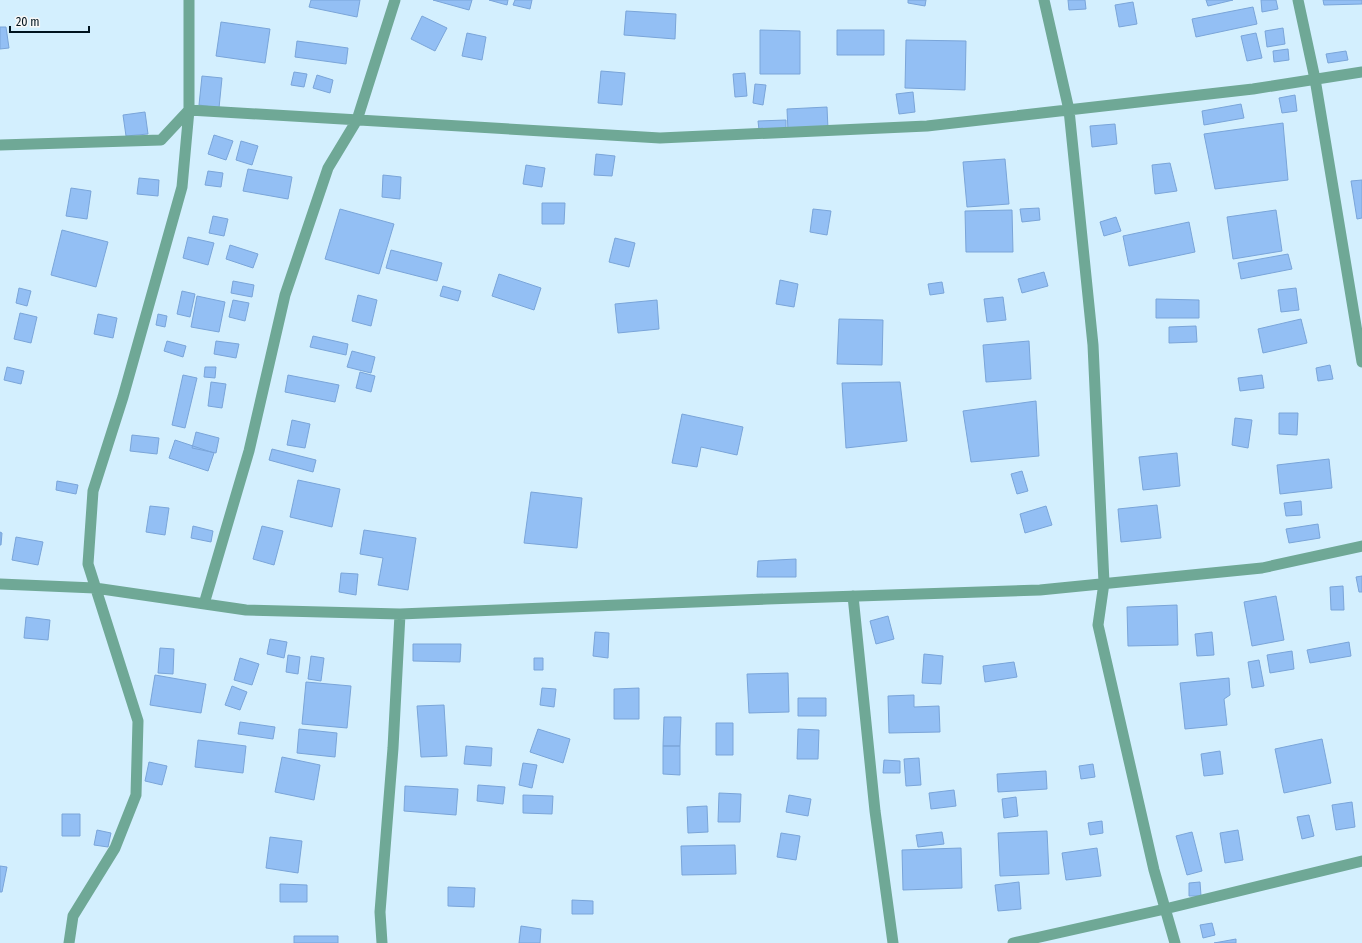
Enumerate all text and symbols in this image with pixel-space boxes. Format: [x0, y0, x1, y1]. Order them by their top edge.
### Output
scale bar [10, 8, 89, 34]
text: 20 m [16, 15, 40, 29]

